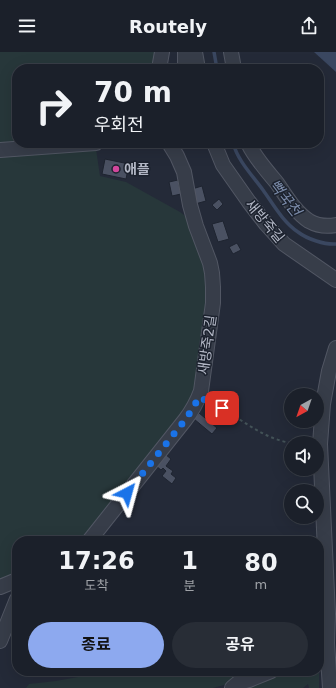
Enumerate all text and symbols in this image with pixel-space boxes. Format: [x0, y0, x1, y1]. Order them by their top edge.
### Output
icon: menu [16, 15, 38, 37]
icon: share [298, 15, 320, 37]
text: Routely [129, 16, 207, 37]
text: 70 m [94, 76, 172, 109]
icon: right [28, 80, 80, 132]
text: 우회전 [94, 114, 144, 135]
place label: 애플 [124, 161, 150, 177]
marker: 애플 [111, 164, 121, 174]
water label: 뻑꾹천 [265, 176, 306, 222]
street label: 새방죽길 [242, 196, 288, 246]
street label: 새방죽2길 [195, 314, 219, 376]
north arrow [284, 388, 324, 428]
map controls [284, 388, 324, 524]
pin [205, 391, 239, 425]
icon: arrive [211, 397, 233, 419]
button: sound [284, 436, 324, 476]
position arrow [106, 472, 148, 514]
button: search [284, 484, 324, 524]
text: 17:26 [58, 547, 135, 575]
text: 1 [181, 547, 198, 575]
text: 80 [244, 549, 278, 577]
text: m [255, 577, 267, 592]
text: 도착 [85, 578, 109, 593]
text: 분 [183, 578, 195, 593]
button: 종료 [28, 622, 164, 668]
button: 공유 [172, 622, 308, 668]

